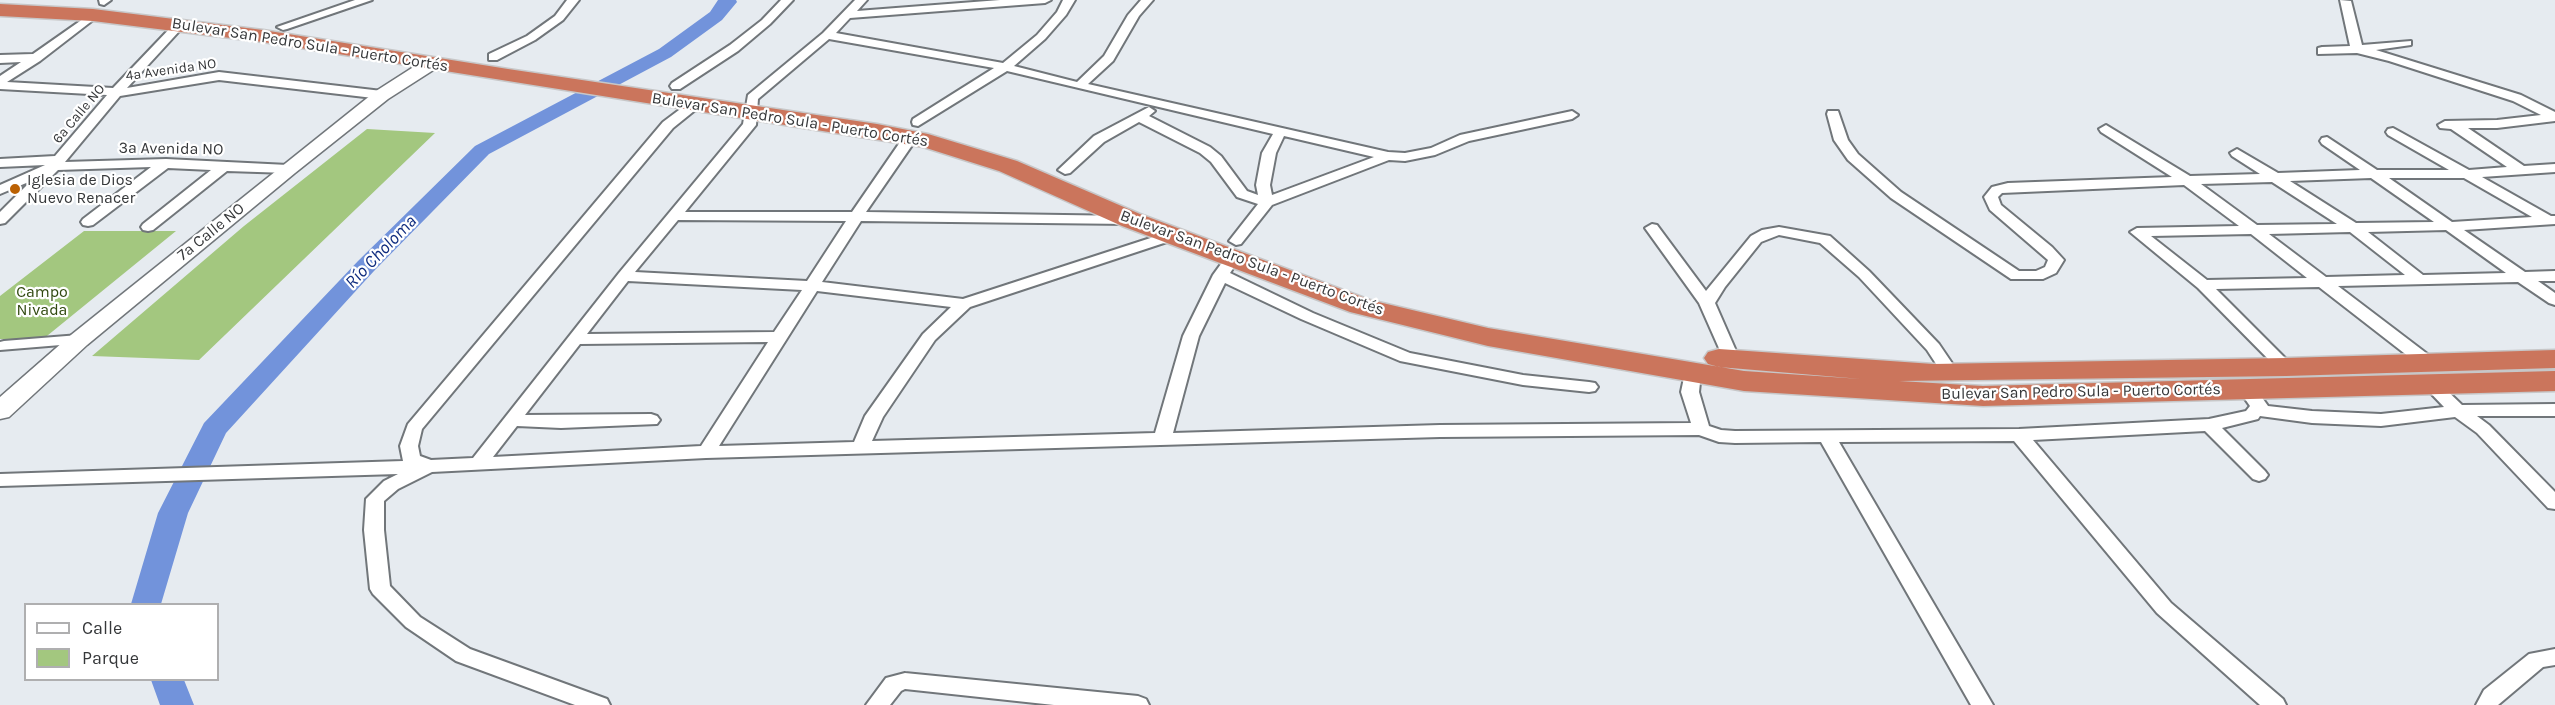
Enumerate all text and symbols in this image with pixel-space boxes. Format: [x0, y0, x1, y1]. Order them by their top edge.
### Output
street label: Bulevar San Pedro Sula - Puerto Cortés [170, 14, 450, 76]
street label: 4a Avenida NO [125, 55, 217, 85]
street label: 6a Calle NO [49, 81, 109, 147]
street label: Bulevar San Pedro Sula - Puerto Cortés [650, 89, 930, 151]
street label: 3a Avenida NO [118, 138, 224, 160]
place label: Iglesia de Dios Nuevo Renacer [27, 170, 135, 208]
marker: Iglesia de Dios Nuevo Renacer [8, 182, 22, 196]
street label: 7a Calle NO [173, 199, 249, 265]
street label: Bulevar San Pedro Sula - Puerto Cortés [1117, 206, 1387, 320]
water label: Río Choloma [341, 211, 421, 293]
park label: Campo Nivada [16, 282, 68, 320]
street label: Bulevar San Pedro Sula - Puerto Cortés [1941, 380, 2221, 404]
legend [24, 603, 219, 681]
text: Calle [82, 617, 122, 639]
text: Parque [82, 647, 139, 669]

